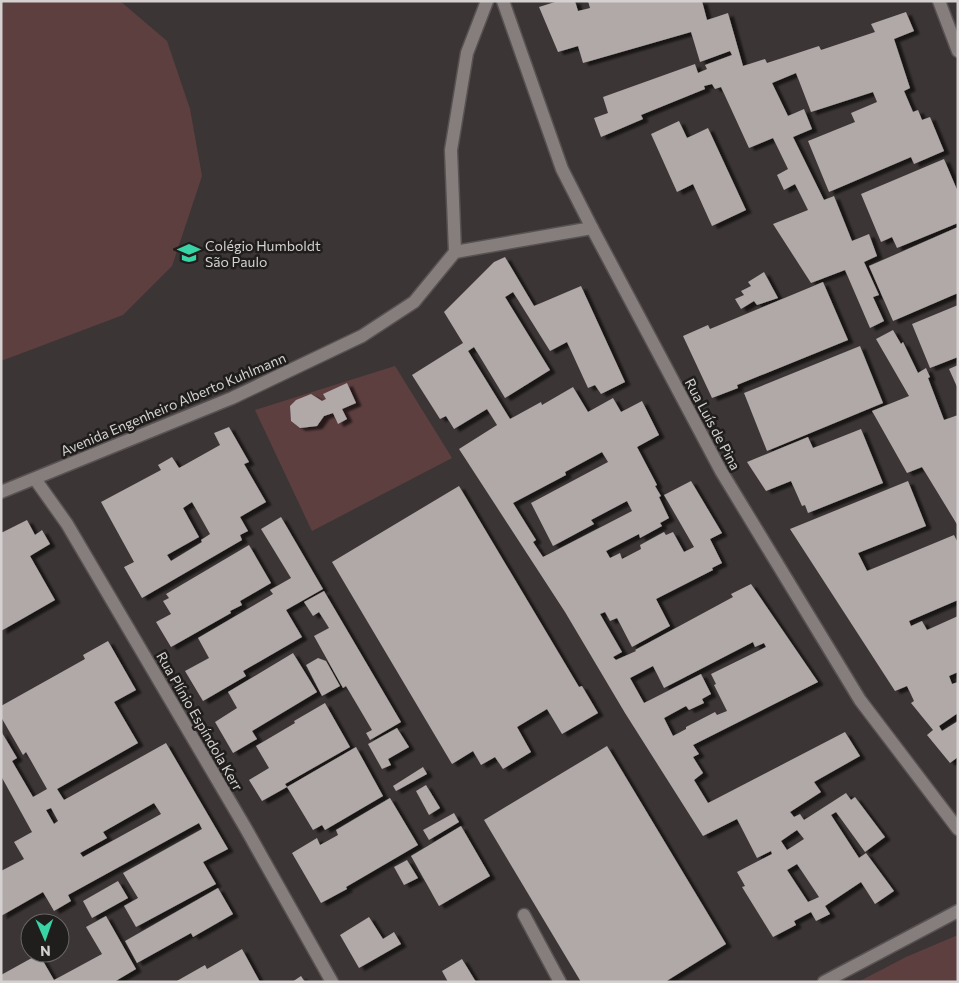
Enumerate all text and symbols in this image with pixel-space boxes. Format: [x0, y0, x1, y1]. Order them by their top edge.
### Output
place label: Colégio Humboldt São Paulo [205, 237, 321, 270]
school or university icon: Colégio Humboldt São Paulo [176, 240, 202, 266]
street label: Avenida Engenheiro Alberto Kuhlmann [58, 349, 288, 459]
street label: Rua Luís de Pina [682, 375, 744, 473]
street label: Rua Plínio Espíndola Kerr [153, 648, 247, 794]
north arrow [20, 913, 70, 963]
text: N [40, 943, 51, 960]

